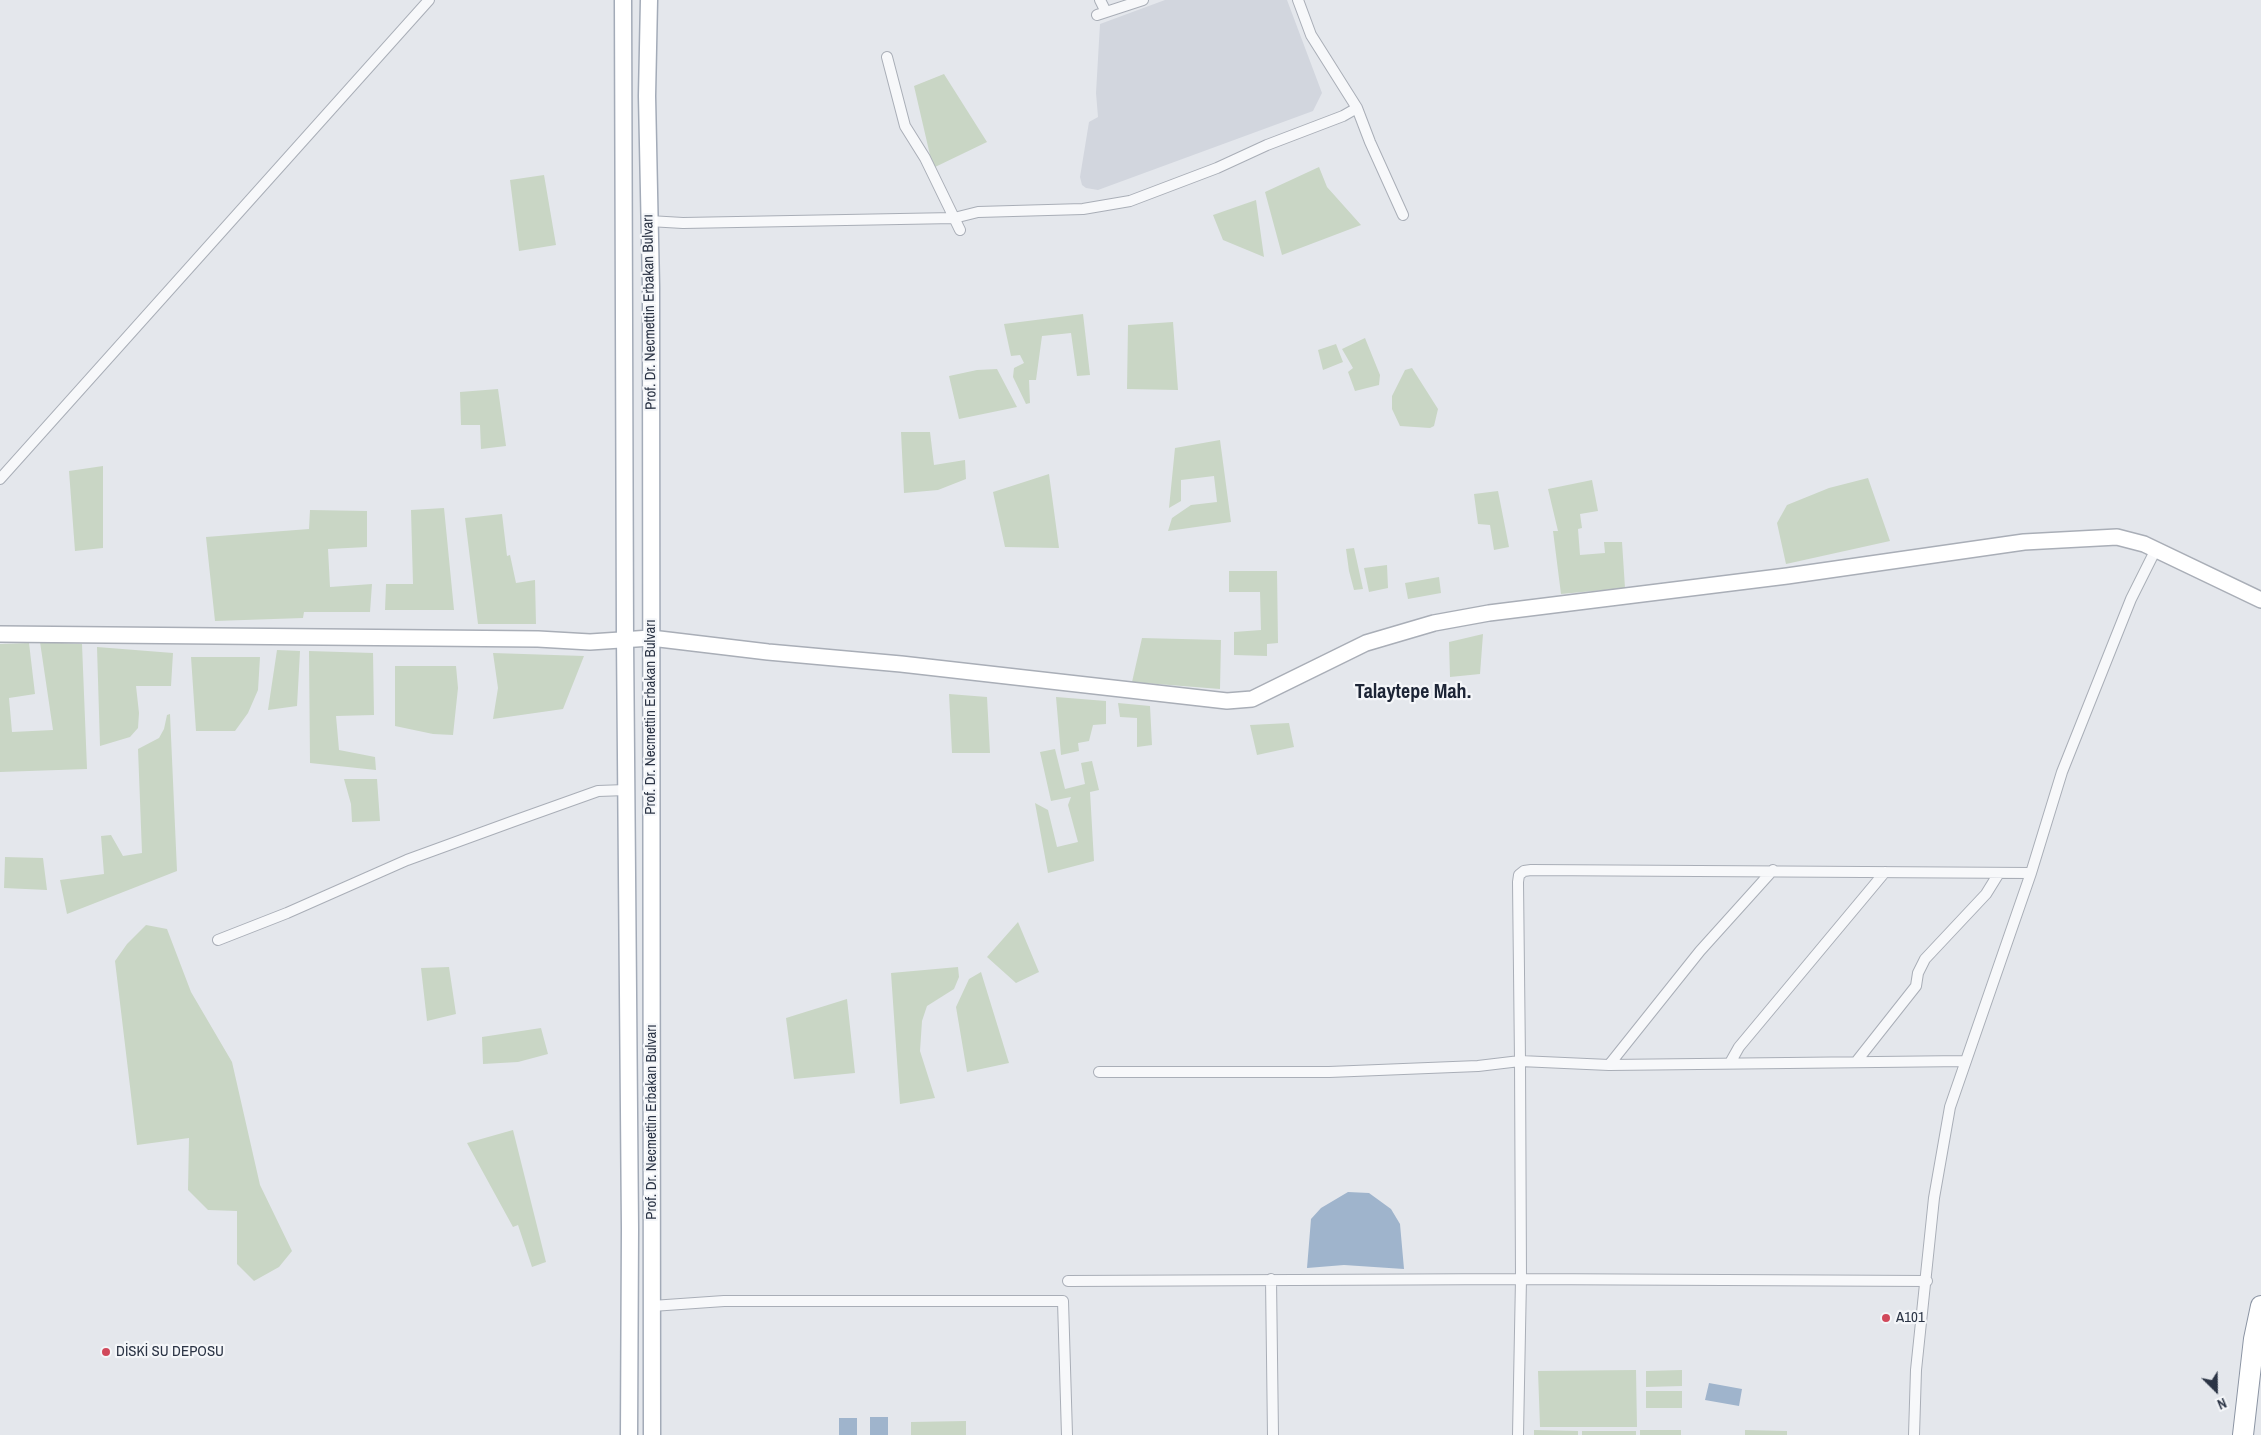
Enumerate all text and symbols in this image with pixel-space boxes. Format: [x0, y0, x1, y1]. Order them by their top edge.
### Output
street label: Prof. Dr. Necmettin Erbakan Bulvarı [639, 214, 661, 410]
street label: Prof. Dr. Necmettin Erbakan Bulvarı [642, 619, 660, 815]
district label: Talaytepe Mah. [1355, 681, 1471, 705]
street label: Prof. Dr. Necmettin Erbakan Bulvarı [643, 1024, 661, 1220]
place label: A101 [1896, 1309, 1925, 1327]
marker: A101 [1880, 1312, 1892, 1324]
place label: DİSKİ SU DEPOSU [116, 1343, 224, 1361]
marker: DİSKİ SU DEPOSU [100, 1346, 112, 1358]
north arrow [2191, 1365, 2241, 1415]
text: N [2215, 1394, 2229, 1414]

